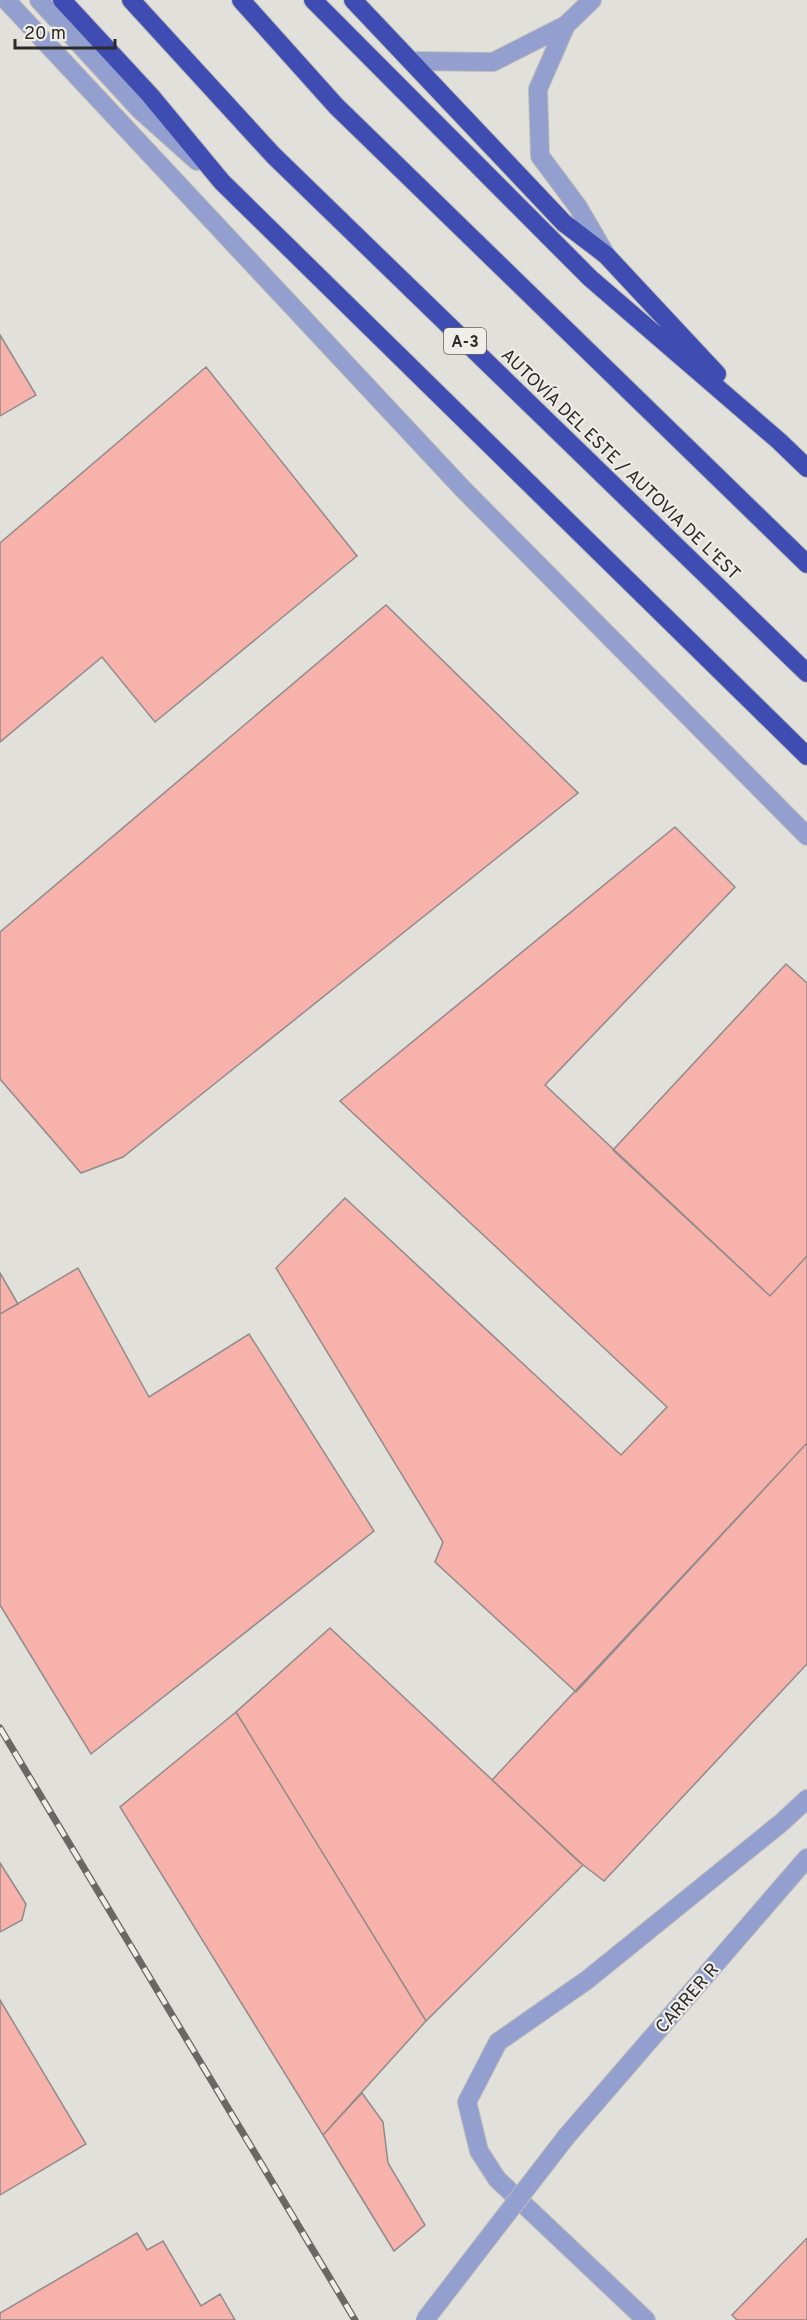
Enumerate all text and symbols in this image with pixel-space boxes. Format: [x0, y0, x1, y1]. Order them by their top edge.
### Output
scale bar [15, 12, 116, 50]
text: 20 m [24, 23, 66, 46]
road number: A-3 [444, 328, 486, 354]
street label: AUTOVÍA DEL ESTE / AUTOVIA DE L'EST [495, 343, 746, 586]
street label: CARRER R [651, 1959, 725, 2039]

